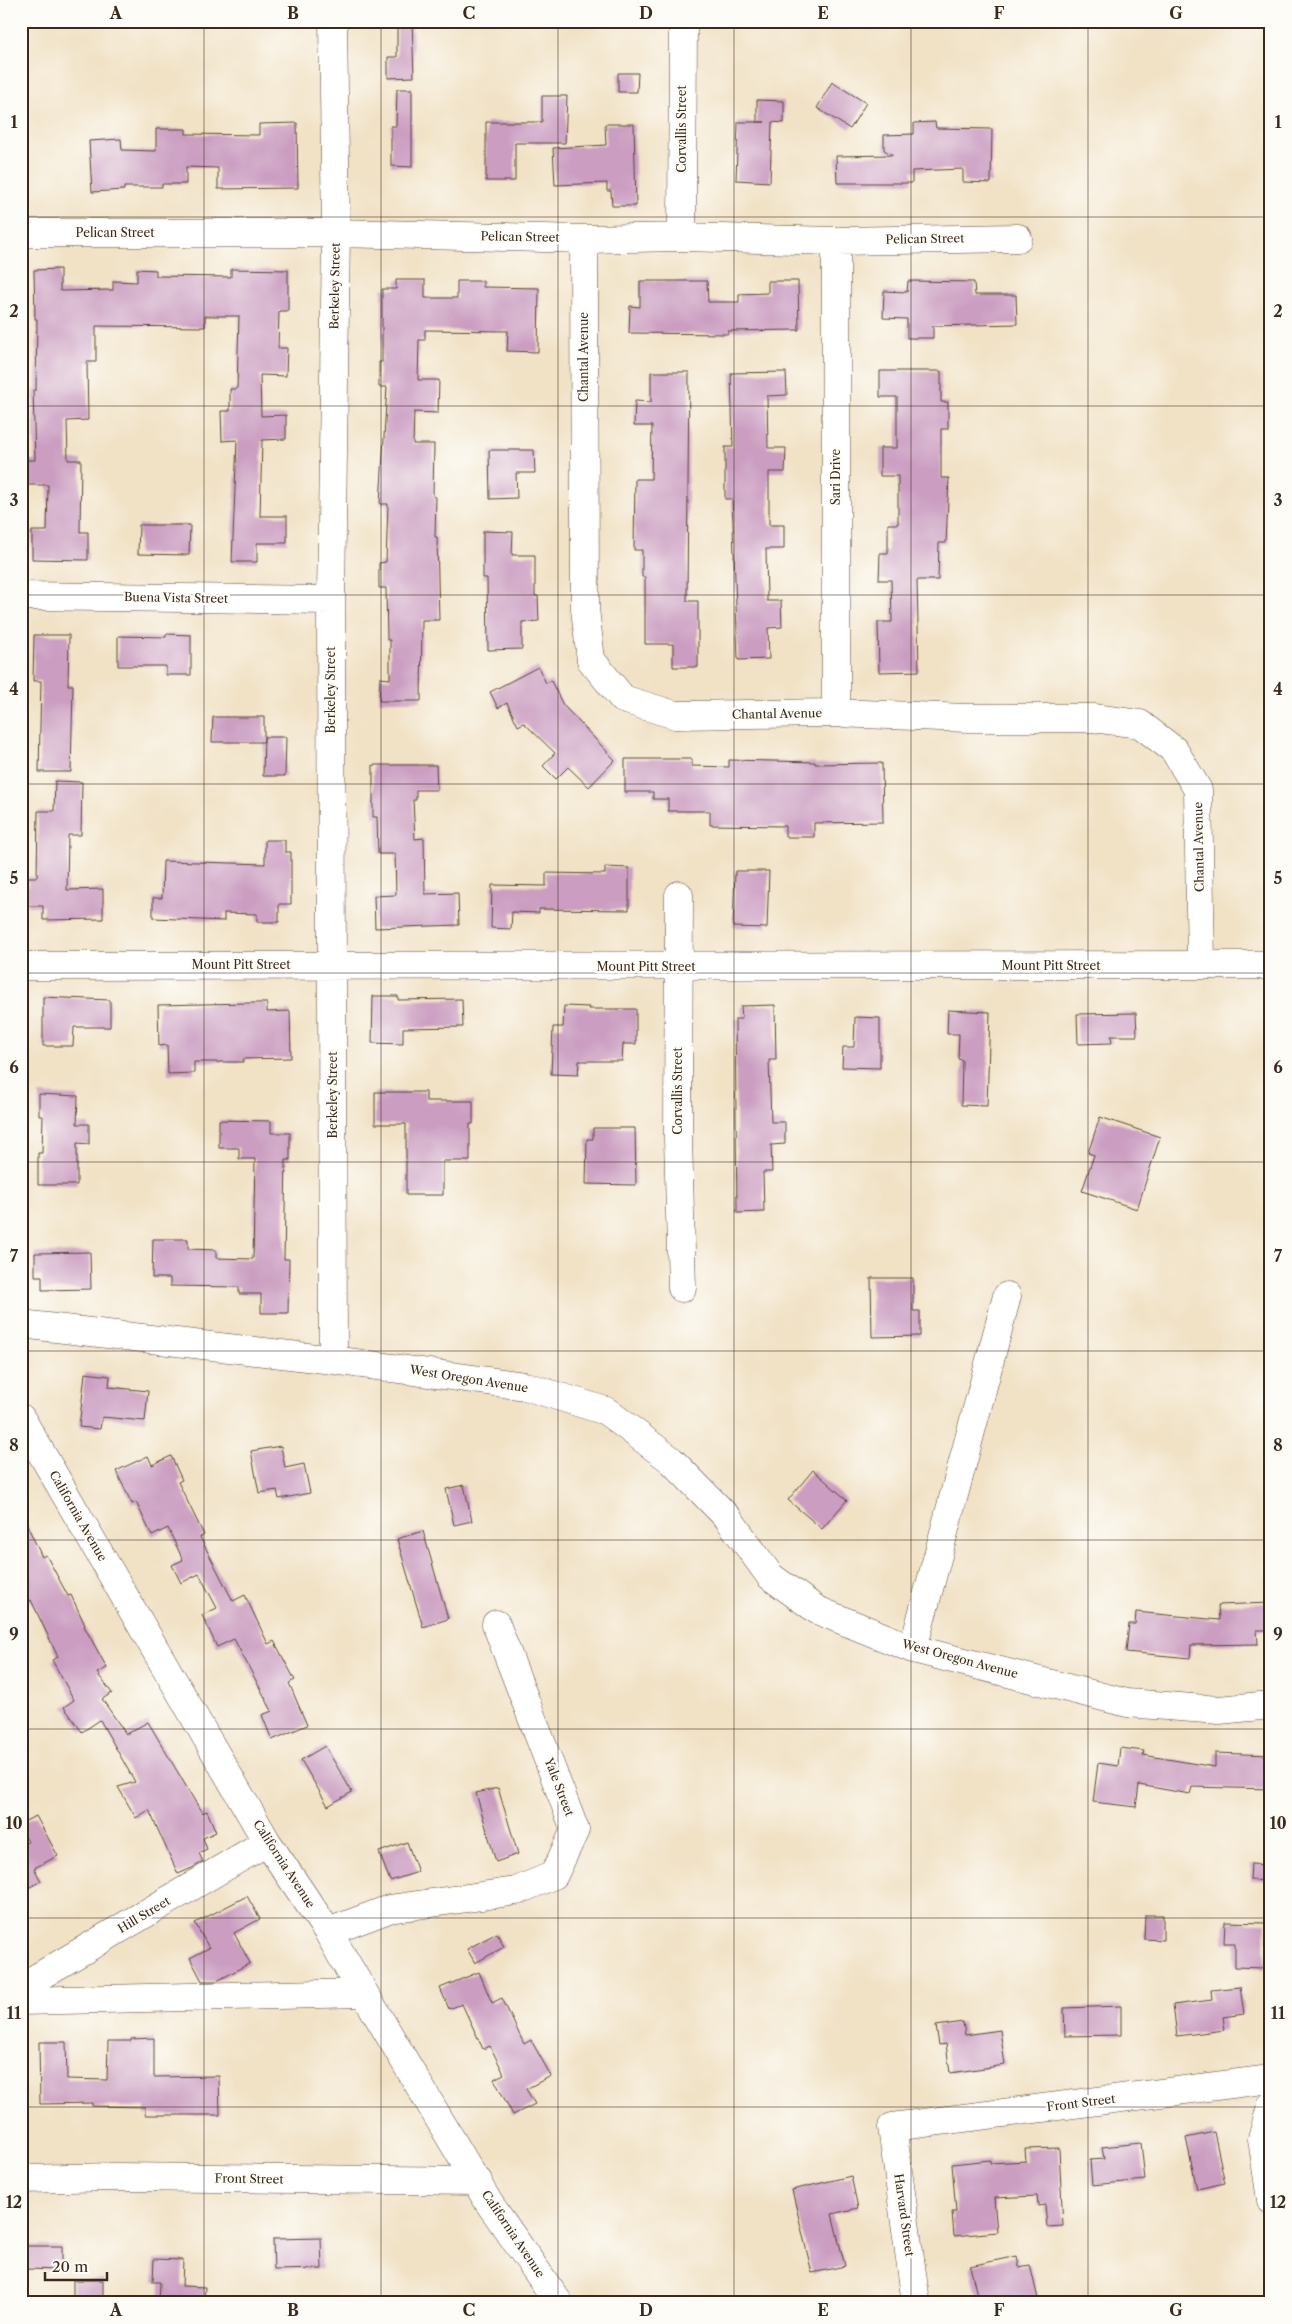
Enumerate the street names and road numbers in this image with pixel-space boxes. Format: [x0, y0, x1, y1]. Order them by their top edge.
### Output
street label: Corvallis Street [674, 85, 689, 173]
street label: Pelican Street [76, 225, 155, 240]
street label: Pelican Street [480, 228, 560, 245]
street label: Pelican Street [885, 230, 965, 247]
street label: Berkeley Street [326, 242, 343, 330]
street label: Chantal Avenue [576, 312, 591, 402]
street label: Sari Drive [828, 448, 843, 505]
street label: Buena Vista Street [124, 589, 229, 606]
street label: Berkeley Street [323, 646, 338, 733]
street label: Chantal Avenue [732, 705, 822, 722]
street label: Chantal Avenue [1190, 802, 1207, 892]
street label: Mount Pitt Street [192, 957, 291, 972]
street label: Mount Pitt Street [1002, 958, 1101, 973]
street label: Mount Pitt Street [597, 959, 696, 974]
street label: Corvallis Street [670, 1047, 685, 1135]
street label: Berkeley Street [325, 1051, 340, 1138]
street label: West Oregon Avenue [408, 1362, 530, 1395]
street label: California Avenue [46, 1468, 111, 1564]
street label: West Oregon Avenue [899, 1636, 1020, 1681]
street label: Yale Street [541, 1755, 578, 1819]
street label: California Avenue [250, 1817, 319, 1911]
street label: Hill Street [115, 1893, 173, 1936]
street label: Front Street [1046, 2091, 1117, 2114]
street label: Front Street [214, 2170, 284, 2187]
street label: Harvard Street [891, 2173, 918, 2258]
street label: California Avenue [479, 2187, 548, 2280]

